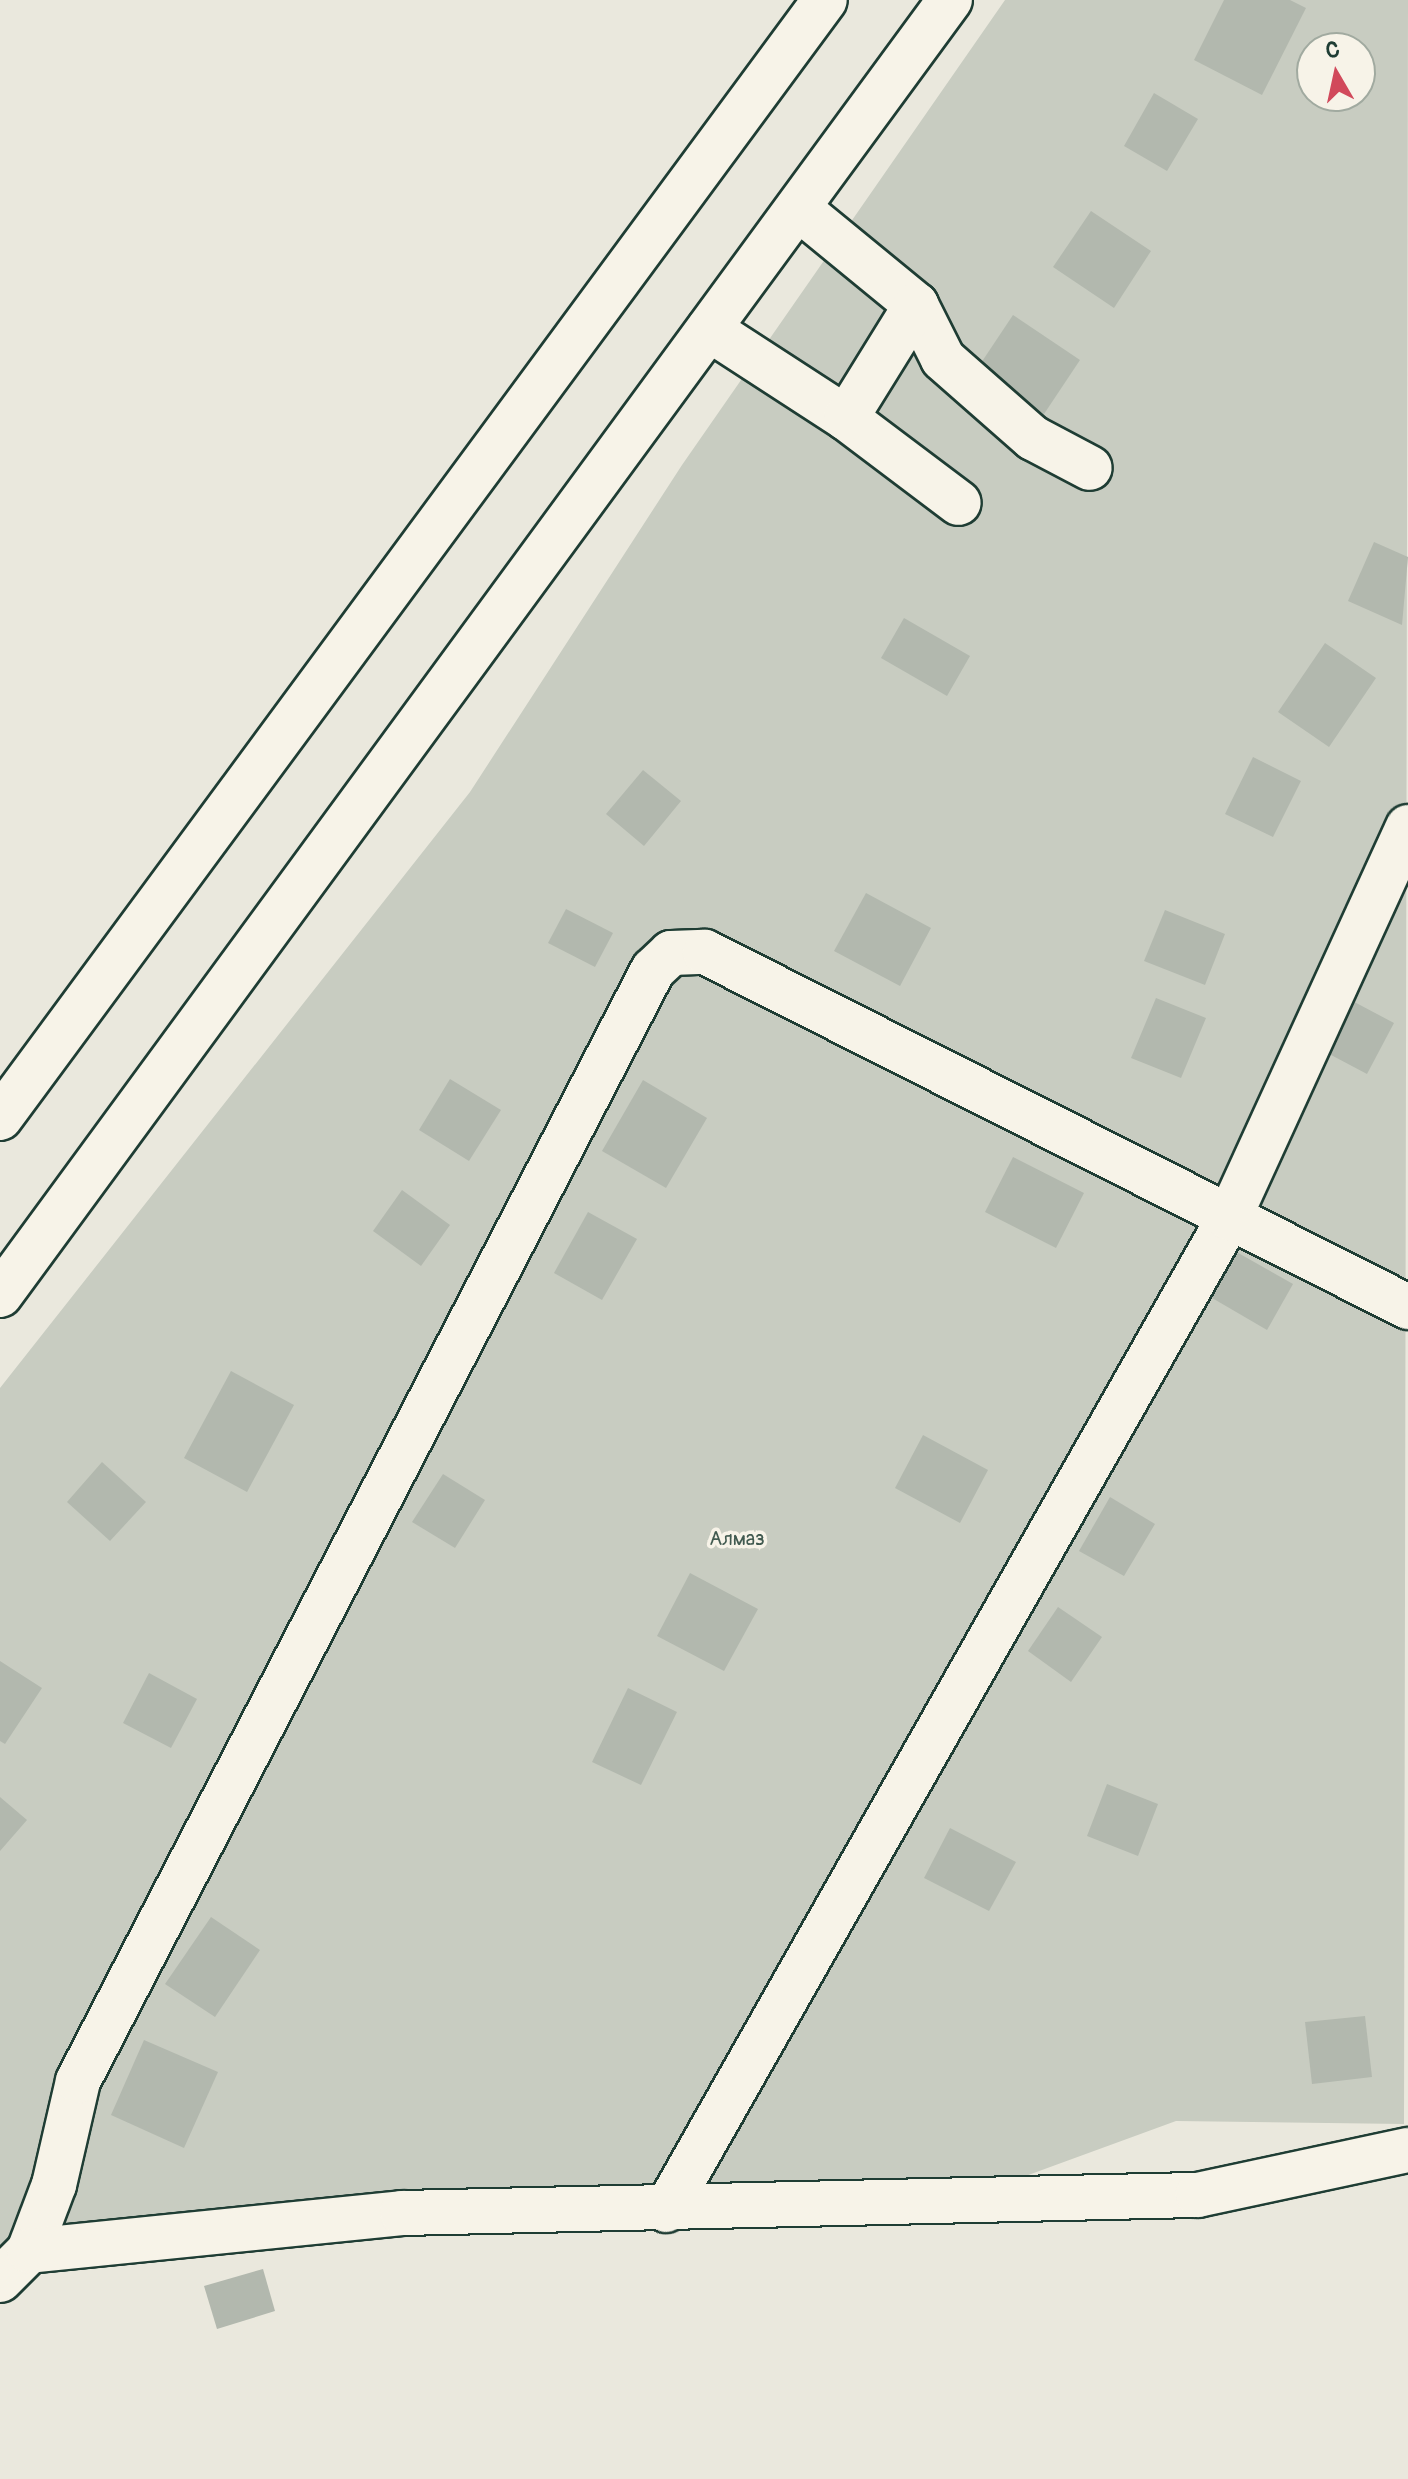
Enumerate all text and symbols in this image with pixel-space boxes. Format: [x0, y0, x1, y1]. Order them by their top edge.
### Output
north arrow [1296, 32, 1376, 112]
text: С [1324, 35, 1341, 65]
park label: Алмаз [709, 1526, 765, 1550]

